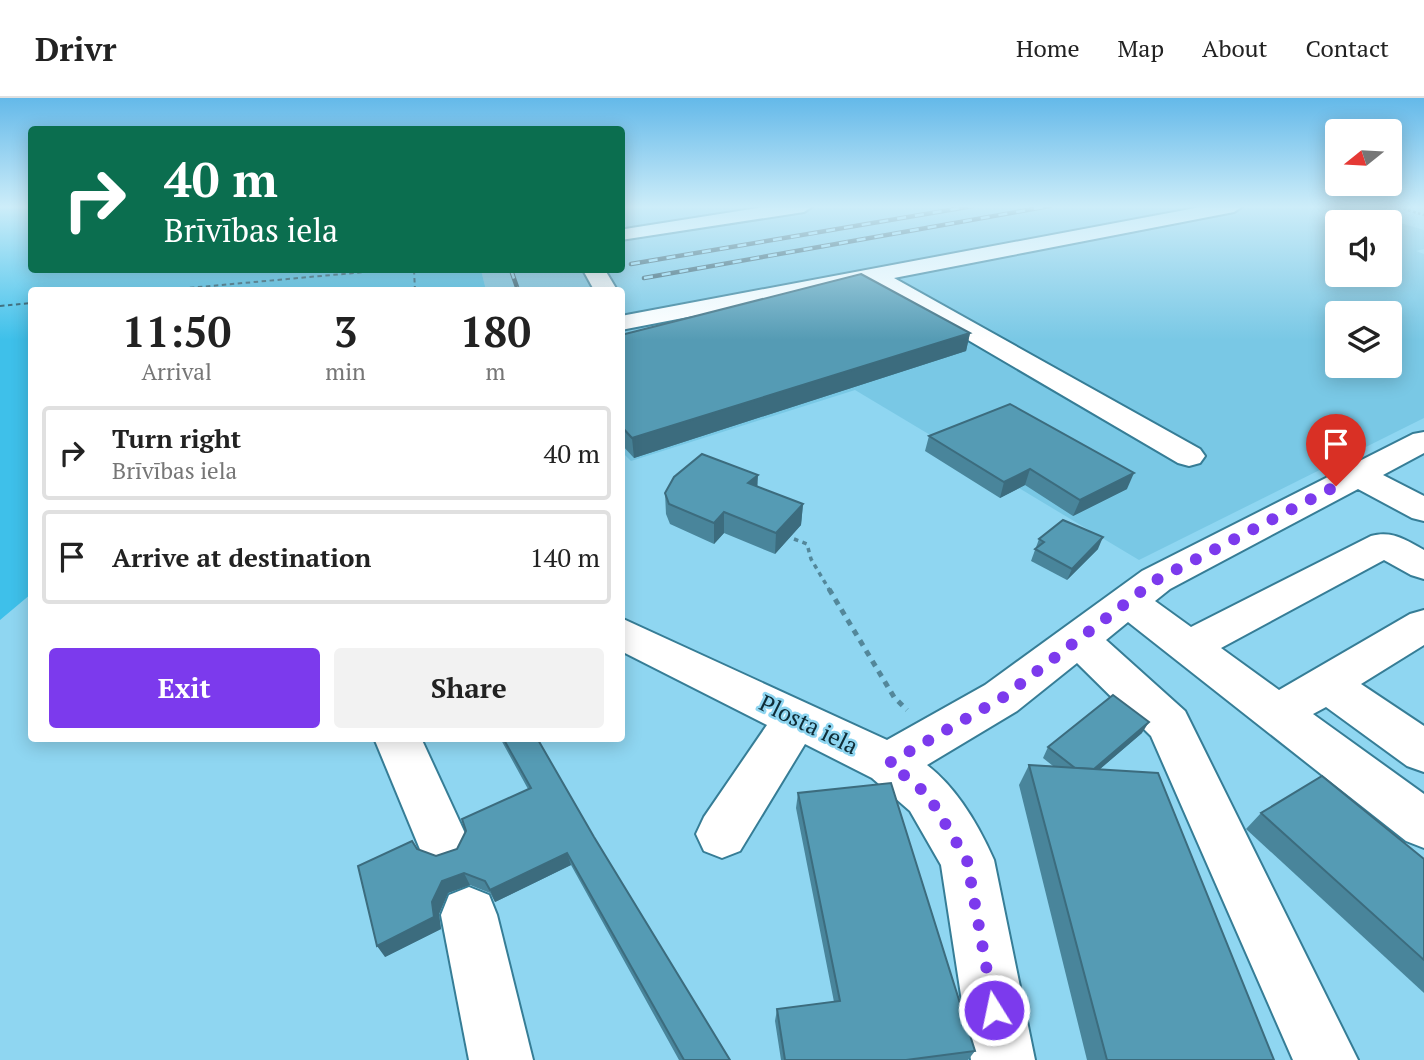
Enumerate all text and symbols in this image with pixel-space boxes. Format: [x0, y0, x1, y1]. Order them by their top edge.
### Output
text: Drivr [35, 27, 116, 70]
text: Home [1016, 32, 1080, 64]
text: Map [1118, 32, 1164, 64]
text: About [1202, 32, 1268, 64]
text: Contact [1306, 32, 1389, 64]
north arrow [1325, 119, 1402, 196]
map controls [1325, 119, 1402, 378]
text: 40 m [164, 146, 278, 211]
icon: right [49, 154, 140, 245]
text: Brīvības iela [164, 209, 338, 251]
button: sound [1325, 210, 1402, 287]
button: layers [1325, 301, 1402, 378]
text: 11:50 [122, 303, 231, 359]
text: 3 [334, 303, 357, 359]
text: 180 [460, 303, 531, 359]
text: Arrival [141, 356, 212, 387]
text: min [325, 356, 366, 387]
text: m [485, 356, 505, 387]
pin [1306, 414, 1366, 486]
text: Turn right [112, 421, 241, 455]
icon: arrive [1317, 425, 1355, 463]
icon: right [53, 434, 91, 472]
text: 40 m [544, 436, 600, 470]
text: Brīvības iela [112, 455, 237, 486]
icon: arrive [53, 538, 91, 576]
text: Arrive at destination [112, 540, 371, 574]
text: 140 m [530, 540, 600, 574]
button: Exit [49, 648, 320, 728]
button: Share [334, 648, 604, 728]
street label: Plosta iela [755, 687, 864, 761]
position arrow [957, 973, 1031, 1047]

